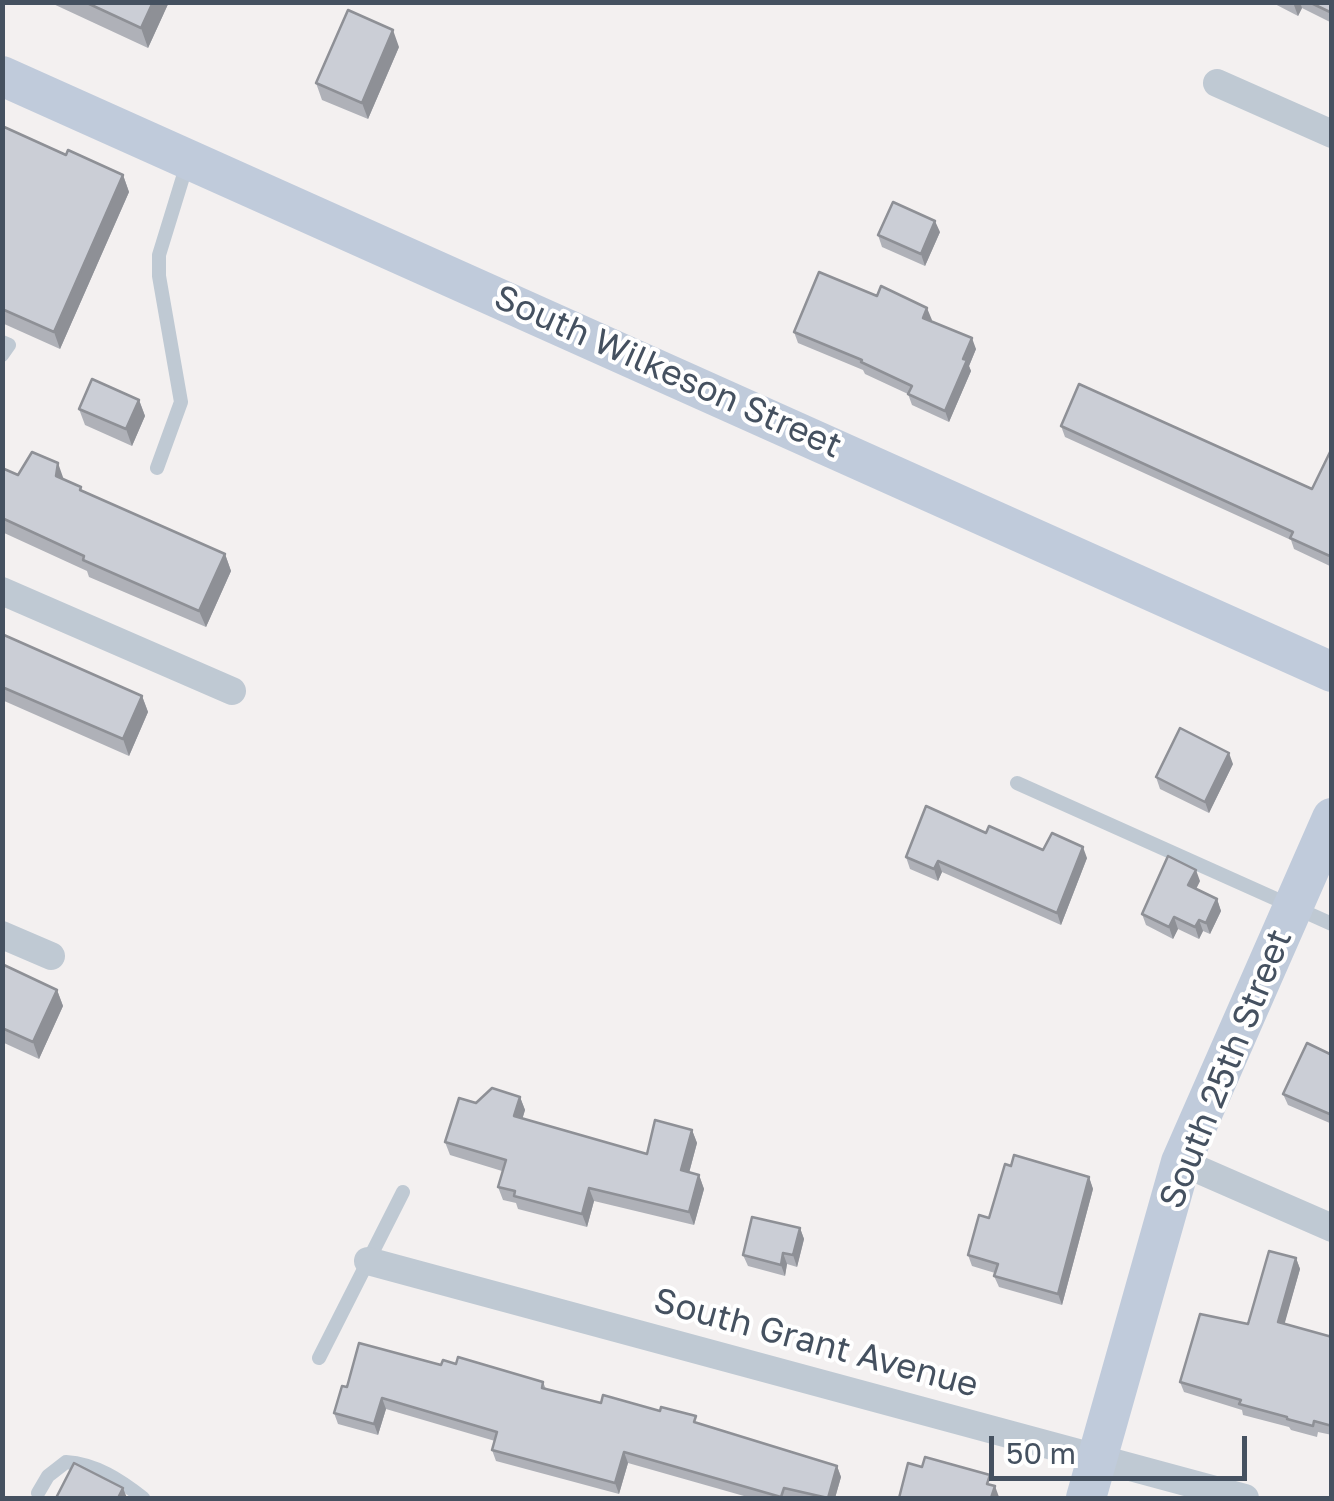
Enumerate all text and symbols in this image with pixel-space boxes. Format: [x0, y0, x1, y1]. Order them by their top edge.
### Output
street label: South Wilkeson Street [488, 276, 848, 468]
street label: South 25th Street [1151, 923, 1301, 1215]
street label: South Grant Avenue [649, 1279, 983, 1407]
scale bar [994, 1416, 1252, 1478]
text: 50 m [1006, 1435, 1076, 1471]

